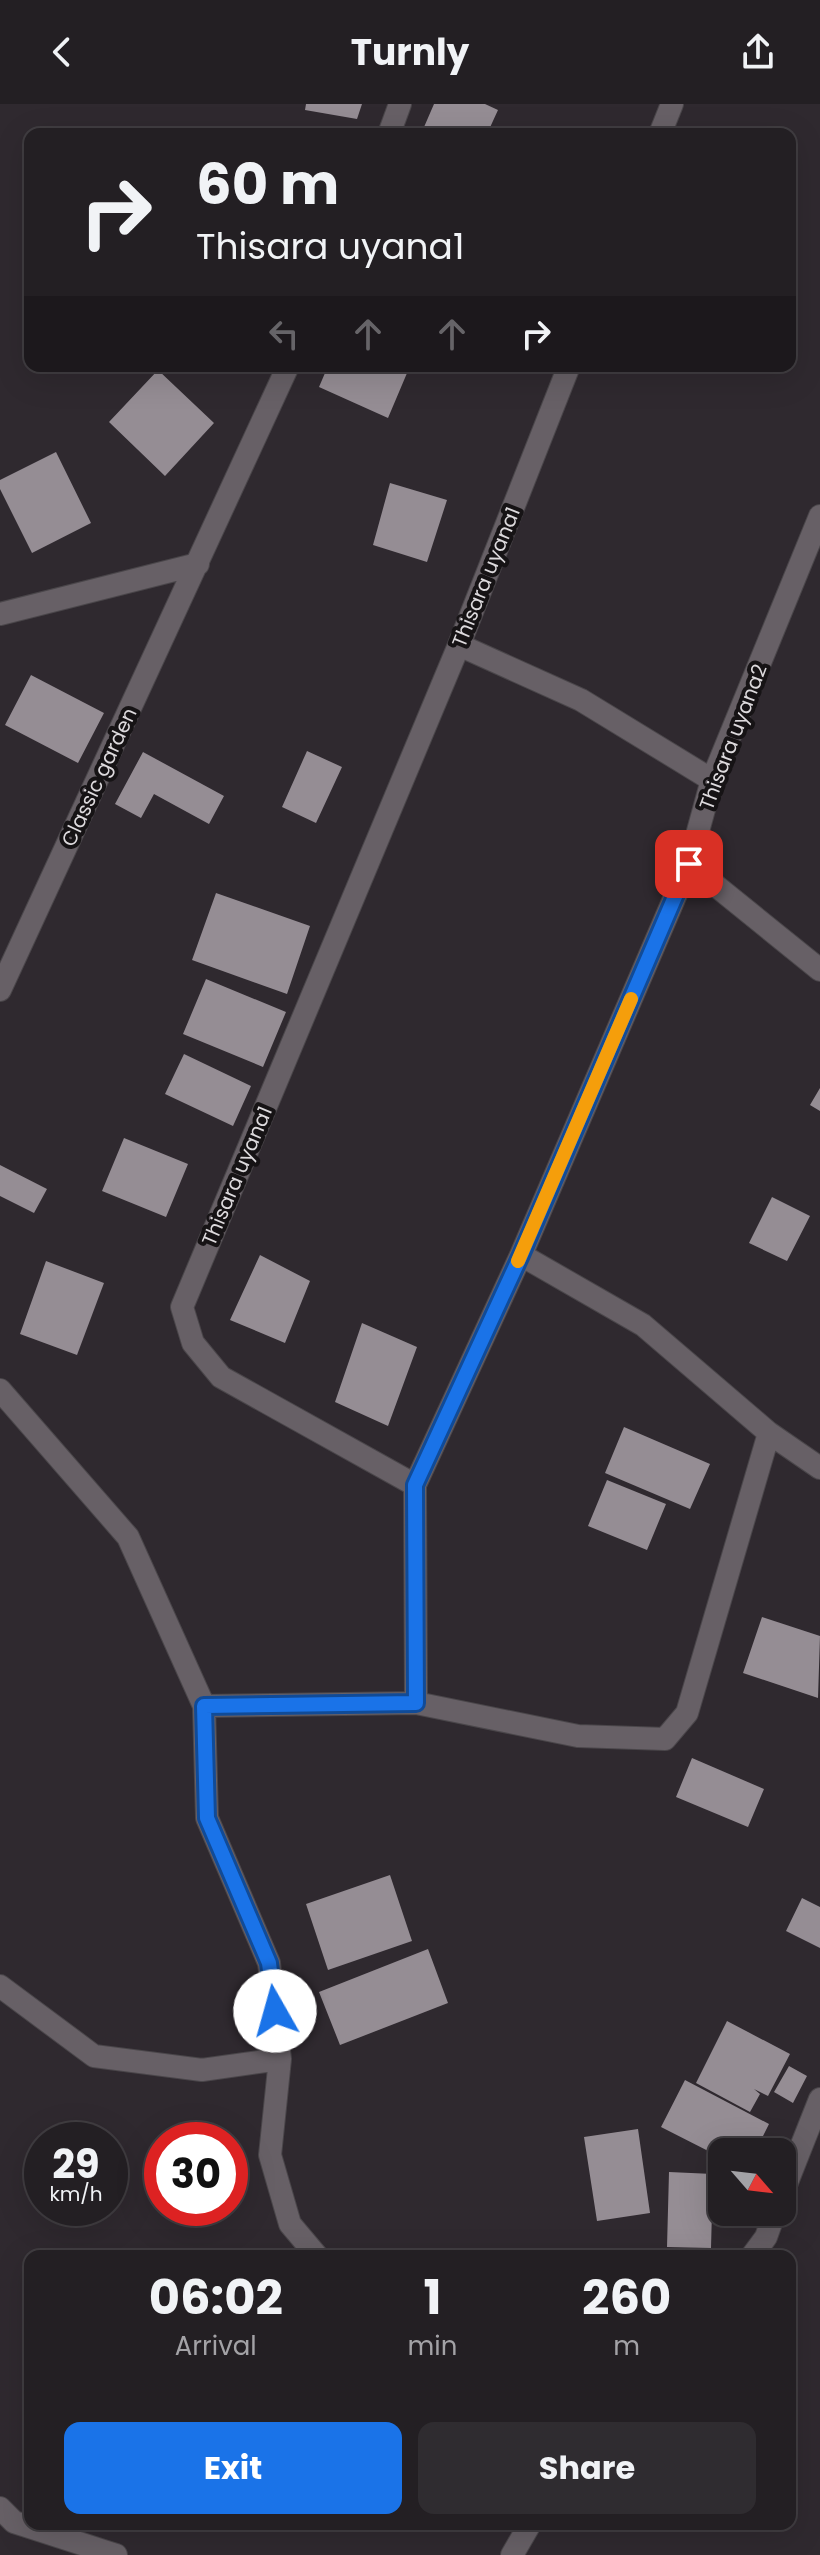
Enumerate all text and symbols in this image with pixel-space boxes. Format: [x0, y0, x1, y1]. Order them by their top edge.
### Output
text: Turnly [351, 27, 469, 78]
icon: back [40, 30, 84, 74]
icon: share [736, 30, 780, 74]
text: 60 m [196, 145, 339, 224]
icon: right [64, 160, 168, 264]
text: Thisara uyana1 [196, 221, 464, 272]
icon: left [262, 312, 306, 356]
icon: ahead [346, 312, 390, 356]
icon: ahead [430, 312, 474, 356]
icon: right [514, 312, 558, 356]
street label: Thisara uyana1 [445, 503, 527, 651]
street label: Thisara uyana2 [692, 660, 774, 814]
street label: Classic garden [55, 703, 143, 851]
pin [655, 830, 723, 898]
icon: arrive [667, 842, 711, 886]
street label: Thisara uyana1 [195, 1102, 279, 1250]
position arrow [233, 1969, 317, 2053]
speed limit sign: 30 [144, 2122, 248, 2226]
text: 29 [52, 2136, 100, 2192]
north arrow [708, 2138, 796, 2226]
map controls [708, 2138, 796, 2226]
text: km/h [49, 2180, 103, 2208]
text: 06:02 [149, 2264, 283, 2331]
text: 1 [423, 2264, 441, 2331]
text: 260 [582, 2264, 671, 2331]
text: Arrival [175, 2328, 257, 2364]
text: min [408, 2328, 457, 2364]
text: m [613, 2328, 640, 2364]
button: Exit [64, 2422, 402, 2514]
button: Share [418, 2422, 756, 2514]

